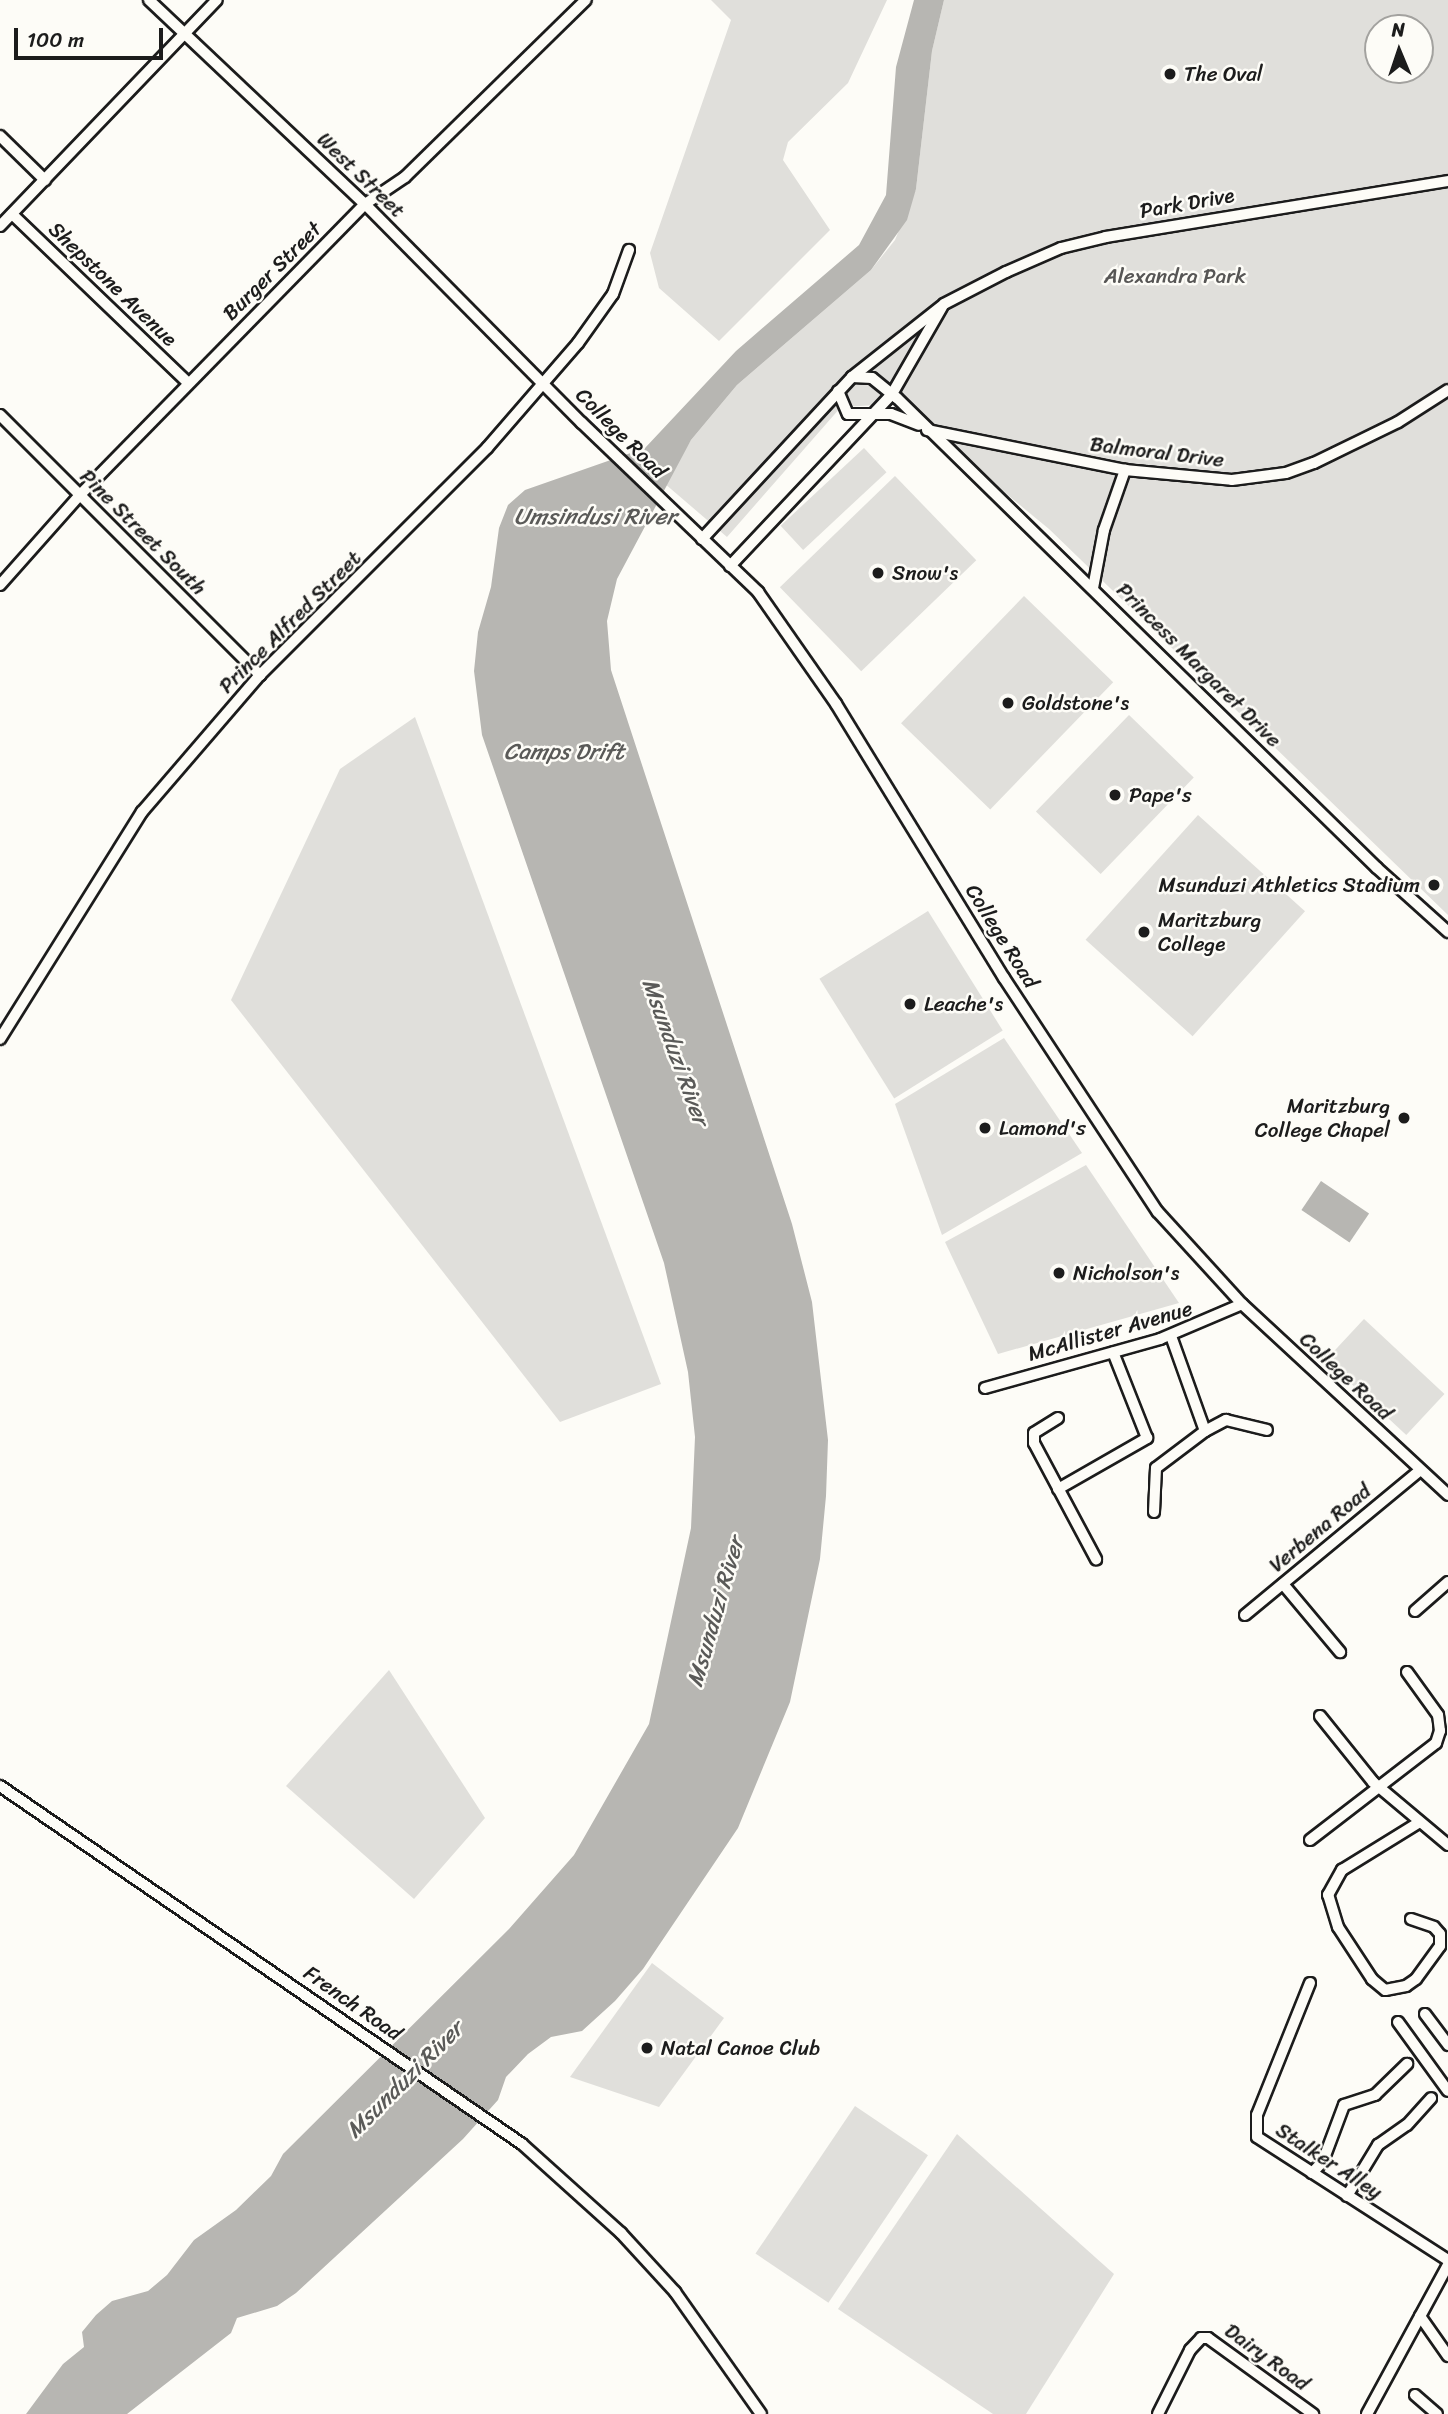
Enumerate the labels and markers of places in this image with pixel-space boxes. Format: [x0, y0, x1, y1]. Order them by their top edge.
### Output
place label: The Oval [1184, 61, 1263, 87]
marker: The Oval [1162, 66, 1178, 82]
place label: Snow's [892, 560, 958, 586]
marker: Snow's [870, 565, 886, 581]
place label: Goldstone's [1022, 690, 1129, 716]
marker: Goldstone's [1000, 695, 1016, 711]
place label: Pape's [1129, 782, 1192, 808]
marker: Pape's [1107, 787, 1123, 803]
place label: Msunduzi Athletics Stadium [1160, 872, 1420, 898]
marker: Msunduzi Athletics Stadium [1426, 877, 1442, 893]
place label: Maritzburg College [1158, 907, 1261, 957]
marker: Maritzburg College [1136, 924, 1152, 940]
place label: Leache's [924, 991, 1003, 1017]
marker: Leache's [902, 996, 918, 1012]
place label: Maritzburg College Chapel [1255, 1093, 1390, 1143]
marker: Maritzburg College Chapel [1396, 1110, 1412, 1126]
place label: Lamond's [999, 1115, 1086, 1141]
marker: Lamond's [977, 1120, 993, 1136]
place label: Nicholson's [1073, 1260, 1179, 1286]
marker: Nicholson's [1051, 1265, 1067, 1281]
place label: Natal Canoe Club [661, 2035, 820, 2061]
marker: Natal Canoe Club [639, 2040, 655, 2056]

